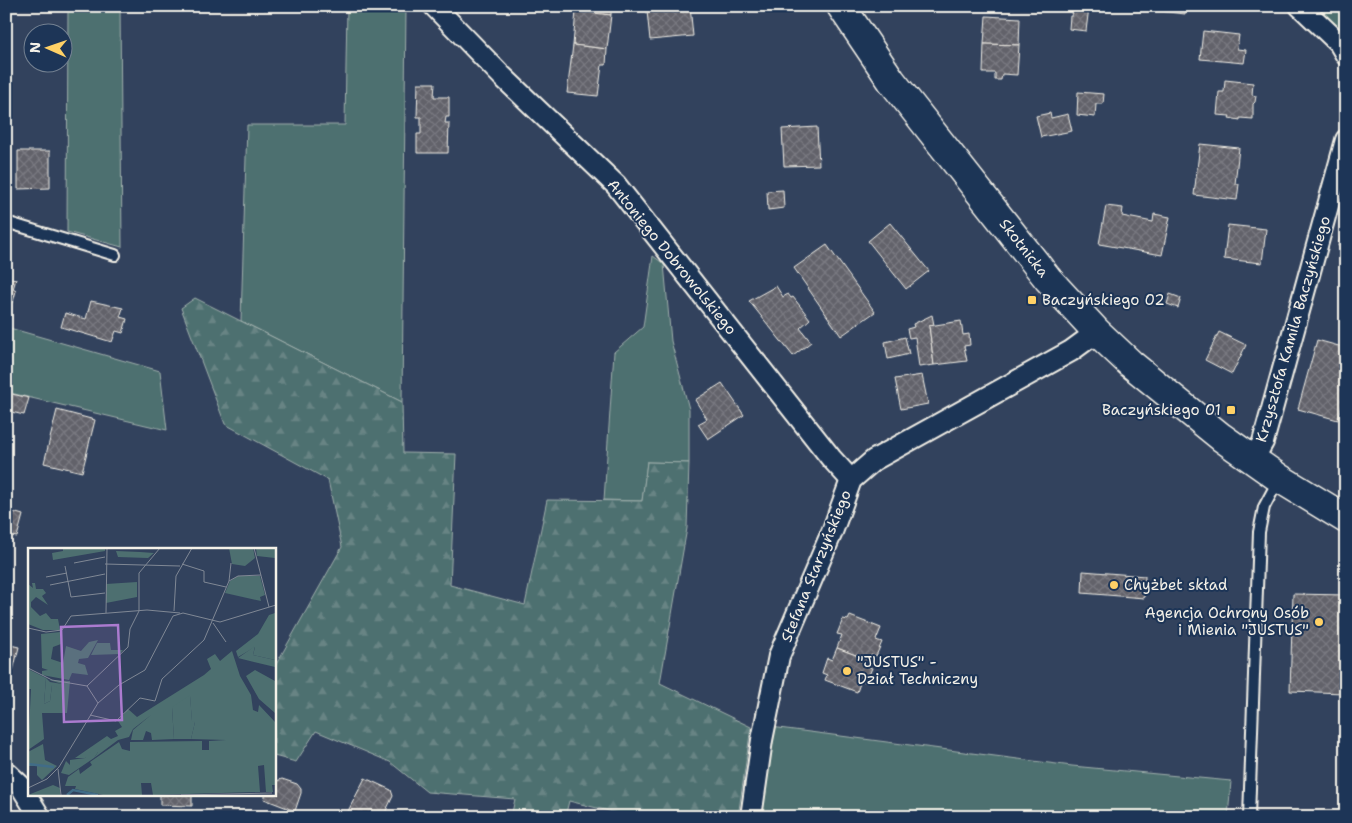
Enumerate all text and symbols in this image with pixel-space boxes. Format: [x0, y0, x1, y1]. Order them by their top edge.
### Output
north arrow [22, 22, 72, 72]
text: N [26, 42, 44, 53]
street label: Antoniego Dobrowolskiego [603, 175, 741, 339]
street label: Krzysztofa Kamila Baczyńskiego [1251, 213, 1335, 445]
street label: Skotnicka [995, 215, 1054, 282]
place label: Baczyńskiego 02 [1042, 290, 1165, 310]
marker: Baczyńskiego 02 [1026, 294, 1038, 306]
place label: Baczyńskiego 01 [1102, 400, 1221, 420]
marker: Baczyńskiego 01 [1225, 404, 1237, 416]
street label: Stefana Starzyńskiego [776, 487, 856, 645]
inset map [28, 548, 275, 796]
place label: Chyżbet skład [1124, 575, 1228, 595]
marker: Chyżbet skład [1108, 579, 1120, 591]
place label: Agencja Ochrony Osób i Mienia "JUSTUS" [1145, 603, 1309, 640]
marker: Agencja Ochrony Osób i Mienia "JUSTUS" [1313, 616, 1325, 628]
place label: "JUSTUS" - Dział Techniczny [857, 652, 978, 689]
marker: "JUSTUS" - Dział Techniczny [841, 665, 853, 677]

